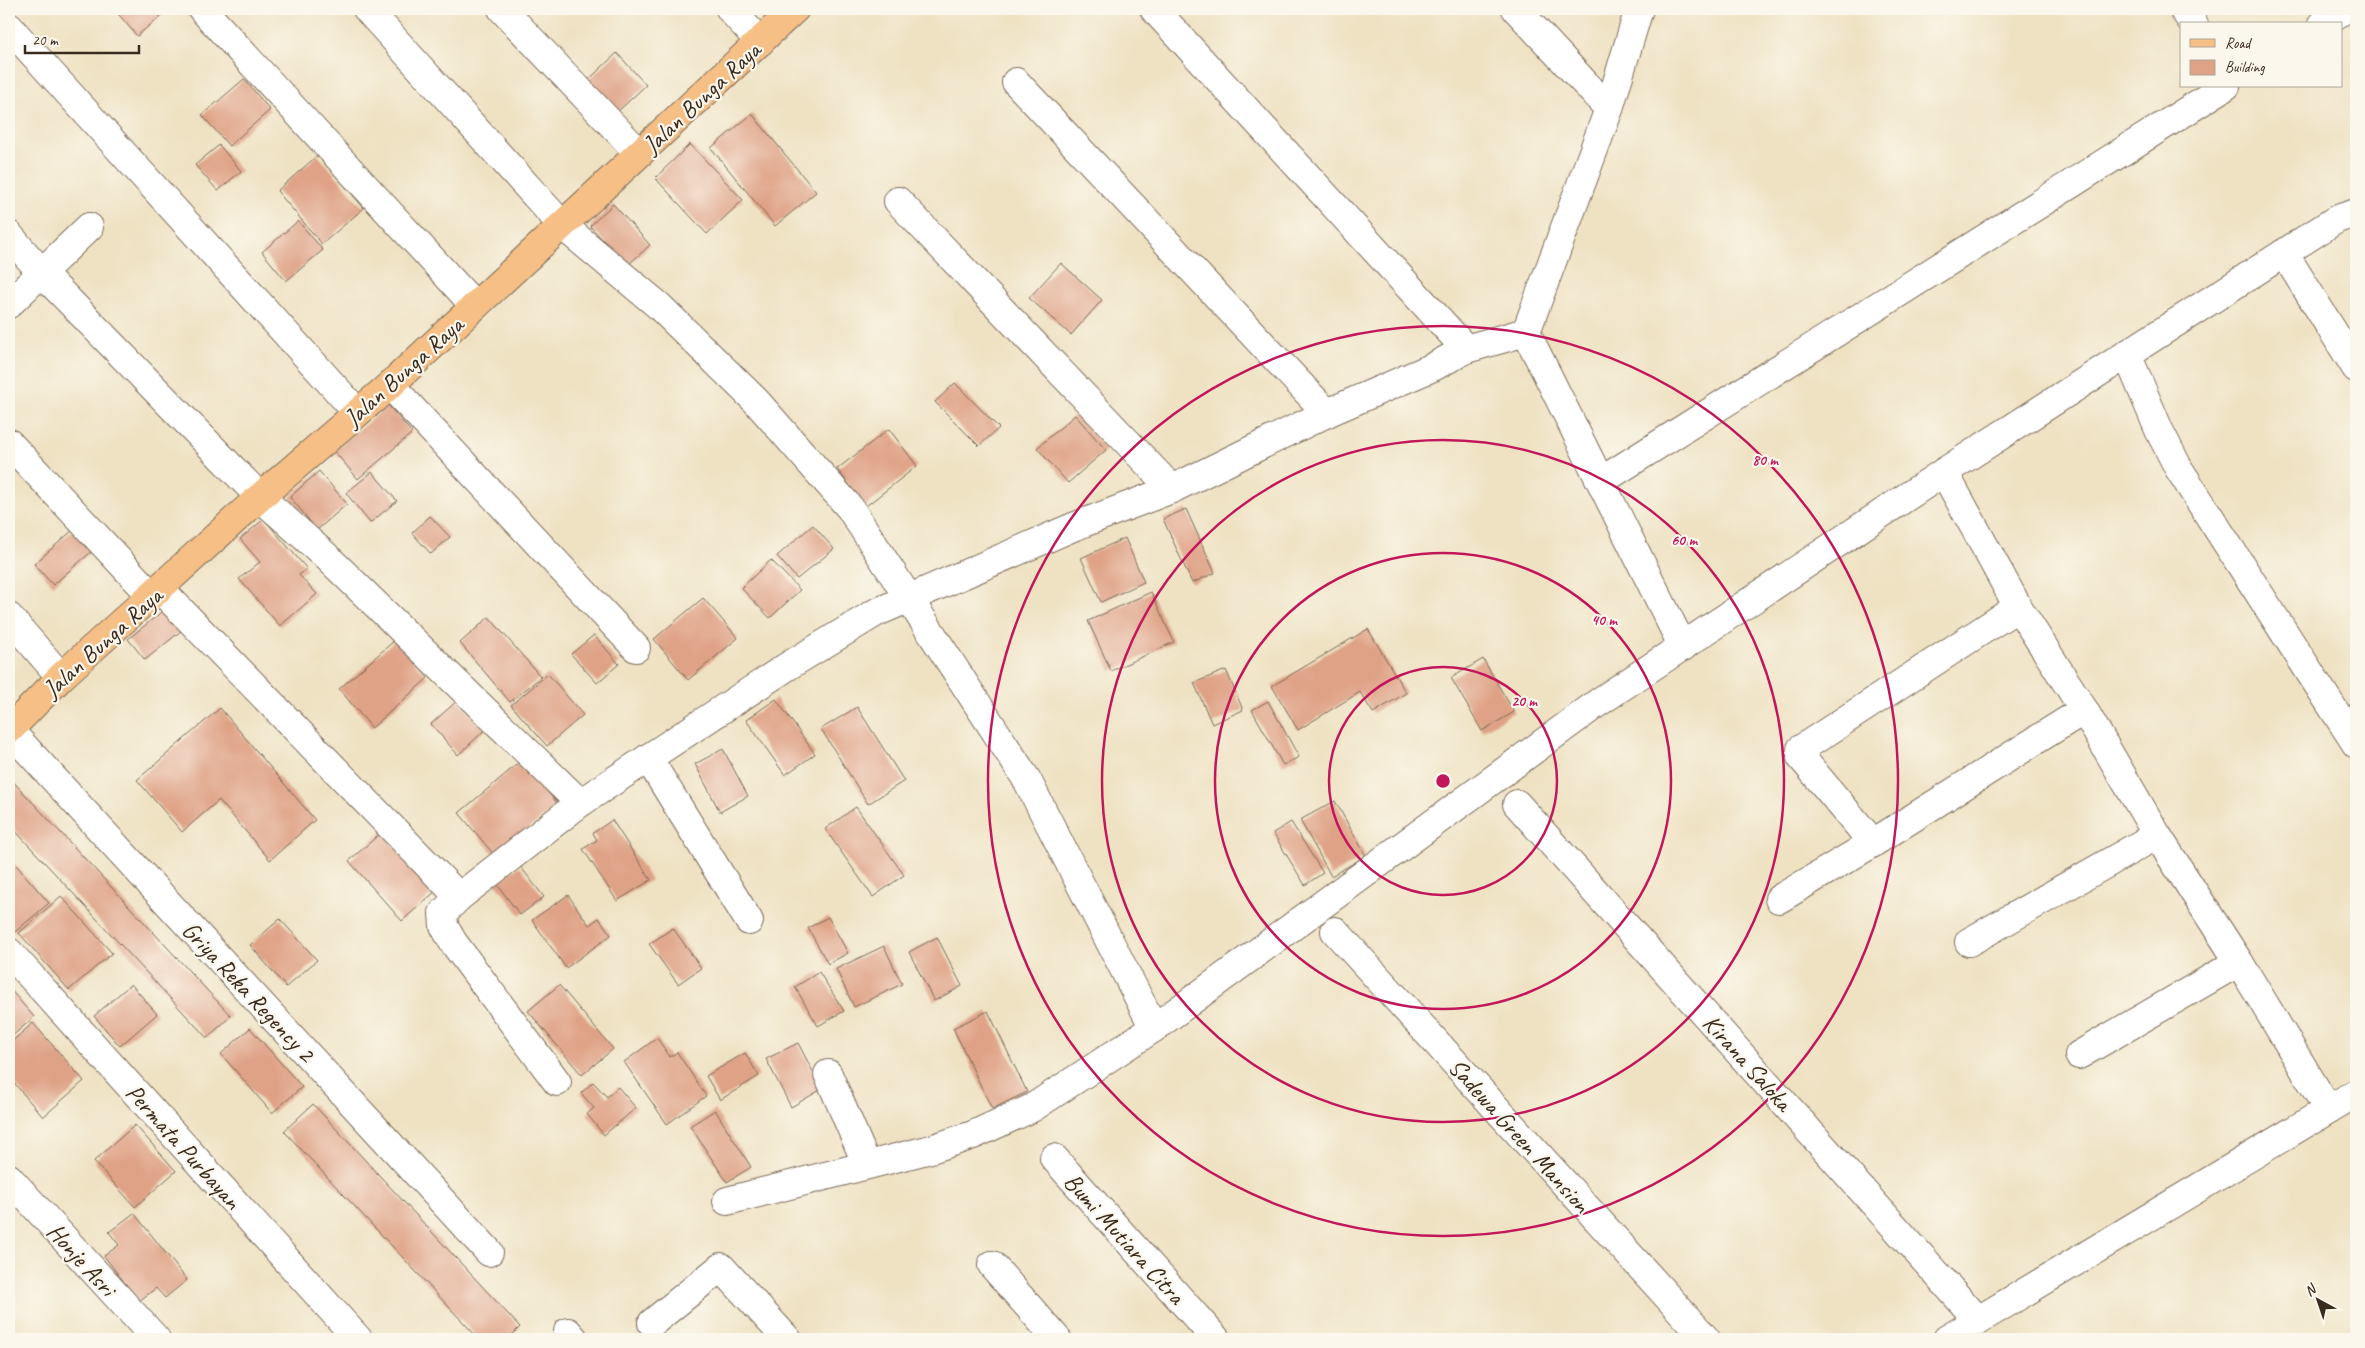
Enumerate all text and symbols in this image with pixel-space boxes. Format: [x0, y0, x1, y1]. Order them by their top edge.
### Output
scale bar [25, 22, 139, 54]
legend [2180, 22, 2342, 88]
text: 20 m [32, 31, 59, 50]
street label: Jalan Bunga Raya [635, 33, 769, 161]
text: Road [2225, 34, 2252, 53]
text: Building [2225, 58, 2265, 77]
street label: Jalan Bunga Raya [336, 308, 472, 434]
text: 80 m [1752, 451, 1779, 470]
text: 60 m [1671, 531, 1698, 550]
street label: Jalan Bunga Raya [35, 579, 171, 705]
text: 40 m [1591, 611, 1618, 630]
text: 20 m [1511, 692, 1538, 711]
centre of rings [1434, 772, 1452, 790]
street label: Griya Reka Regency 2 [175, 915, 323, 1070]
street label: Kirana Saloka [1695, 1008, 1801, 1120]
street label: Sadewa Green Mansion [1441, 1052, 1598, 1220]
street label: Permata Purbayan [118, 1077, 249, 1217]
street label: Bumi Mutiara Citra [1057, 1166, 1193, 1313]
street label: Honje Asri [40, 1216, 125, 1306]
north arrow [2292, 1276, 2342, 1326]
text: N [2301, 1280, 2321, 1300]

